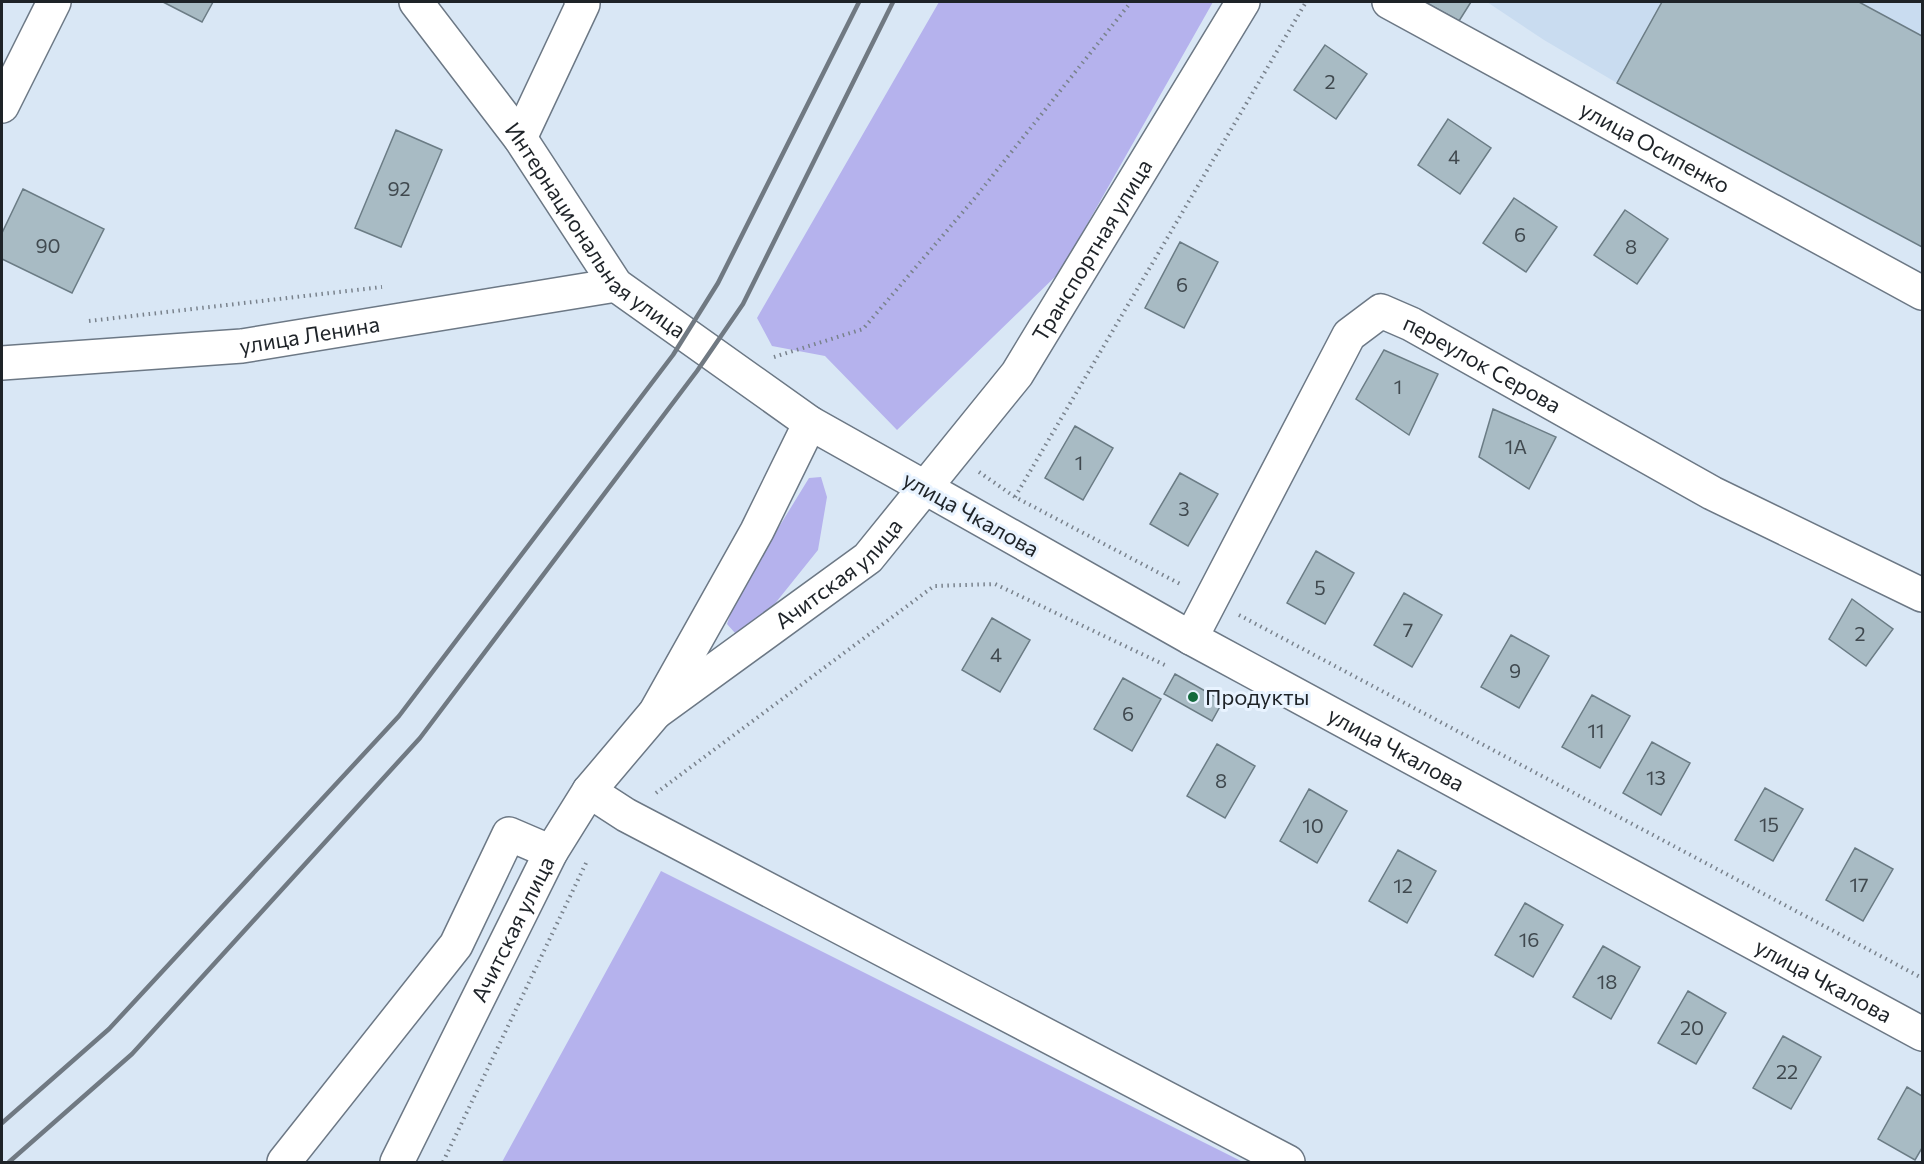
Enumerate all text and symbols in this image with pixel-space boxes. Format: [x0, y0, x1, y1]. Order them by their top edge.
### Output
house number: 2 [1324, 69, 1336, 93]
street label: улица Осипенко [1575, 95, 1735, 199]
street label: Интернациональная улица [500, 117, 691, 343]
house number: 4 [1448, 144, 1460, 168]
street label: Транспортная улица [1026, 154, 1157, 346]
house number: 92 [387, 176, 411, 200]
house number: 6 [1514, 222, 1526, 246]
house number: 90 [35, 233, 61, 257]
house number: 8 [1625, 234, 1637, 258]
house number: 6 [1176, 272, 1188, 296]
street label: переулок Серова [1400, 308, 1566, 419]
street label: улица Ленина [237, 310, 382, 359]
house number: 1 [1394, 374, 1402, 398]
house number: 1А [1505, 434, 1527, 458]
house number: 1 [1075, 450, 1083, 474]
street label: улица Чкалова [899, 465, 1044, 562]
house number: 3 [1178, 496, 1190, 520]
street label: Ачитская улица [769, 513, 908, 634]
house number: 5 [1314, 575, 1326, 599]
house number: 7 [1403, 617, 1413, 641]
house number: 2 [1854, 621, 1866, 645]
house number: 4 [990, 642, 1002, 666]
house number: 9 [1509, 658, 1521, 682]
place label: Продукты [1205, 683, 1309, 710]
marker: Продукты [1186, 690, 1200, 704]
house number: 6 [1122, 701, 1134, 725]
street label: улица Чкалова [1323, 701, 1469, 797]
house number: 11 [1587, 718, 1605, 742]
house number: 13 [1646, 765, 1666, 789]
house number: 8 [1215, 768, 1227, 792]
house number: 15 [1759, 812, 1779, 836]
house number: 10 [1302, 813, 1324, 837]
street label: Ачитская улица [465, 852, 560, 1006]
house number: 17 [1849, 872, 1869, 896]
house number: 12 [1393, 873, 1413, 897]
house number: 16 [1519, 927, 1539, 951]
street label: улица Чкалова [1751, 932, 1897, 1028]
house number: 18 [1597, 969, 1617, 993]
house number: 20 [1680, 1015, 1704, 1039]
house number: 22 [1776, 1059, 1798, 1083]

